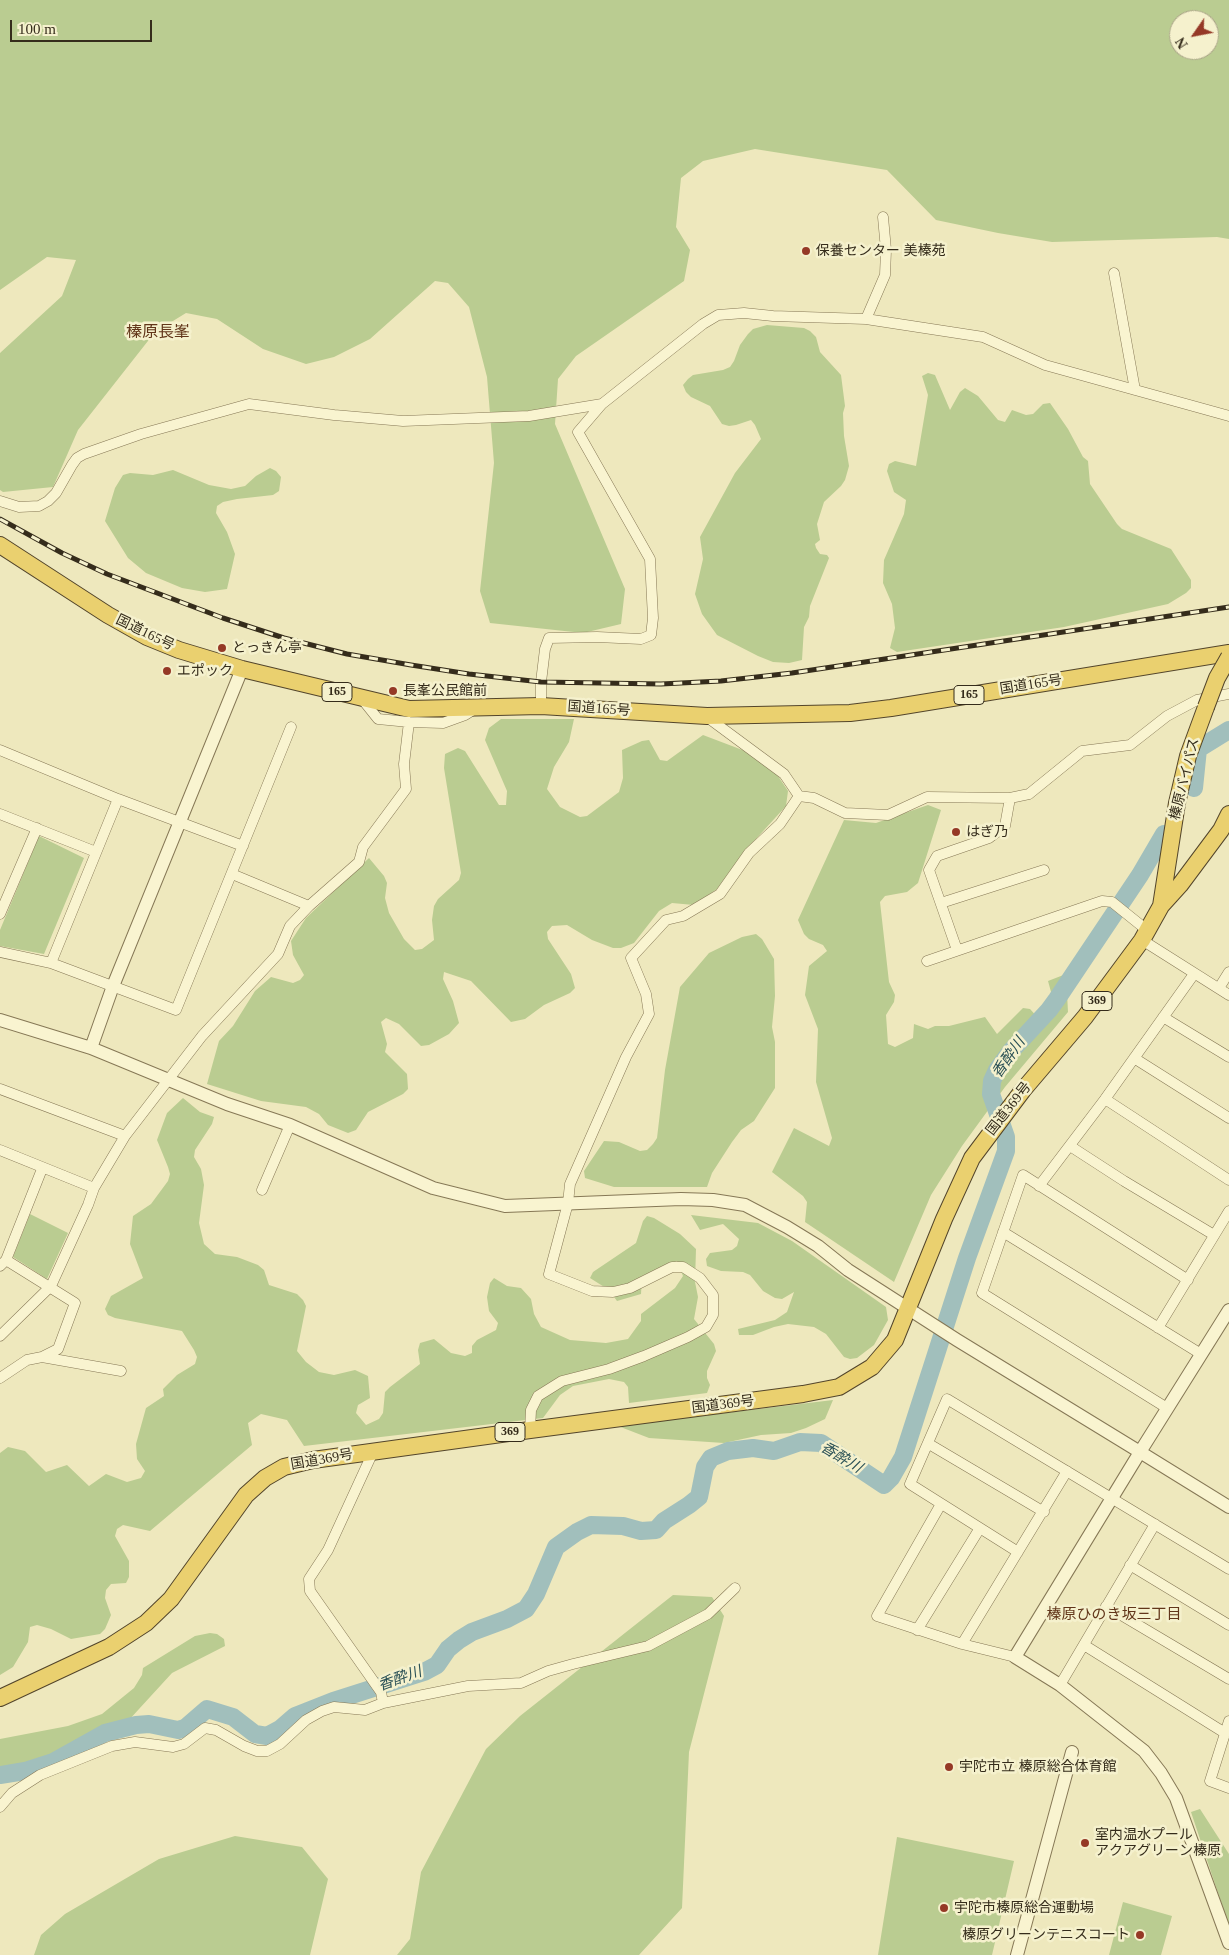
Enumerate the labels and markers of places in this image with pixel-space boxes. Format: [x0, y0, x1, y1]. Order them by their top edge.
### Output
place label: 保養センター 美榛苑 [816, 243, 945, 259]
marker: 保養センター 美榛苑 [800, 245, 812, 257]
place label: とっきん亭 [232, 640, 302, 656]
marker: とっきん亭 [216, 642, 228, 654]
place label: エポック [177, 663, 233, 679]
marker: エポック [161, 665, 173, 677]
place label: 長峯公民館前 [403, 683, 487, 699]
marker: 長峯公民館前 [387, 685, 399, 697]
place label: はぎ乃 [966, 824, 1008, 840]
marker: はぎ乃 [950, 826, 962, 838]
place label: 宇陀市立 榛原総合体育館 [959, 1759, 1116, 1775]
marker: 宇陀市立 榛原総合体育館 [943, 1761, 955, 1773]
place label: 室内温水プール アクアグリーン榛原 [1095, 1827, 1221, 1860]
marker: 室内温水プール アクアグリーン榛原 [1079, 1837, 1091, 1849]
place label: 宇陀市榛原総合運動場 [954, 1900, 1094, 1916]
marker: 宇陀市榛原総合運動場 [938, 1902, 950, 1914]
place label: 榛原グリーンテニスコート [962, 1927, 1130, 1943]
marker: 榛原グリーンテニスコート [1134, 1929, 1146, 1941]

